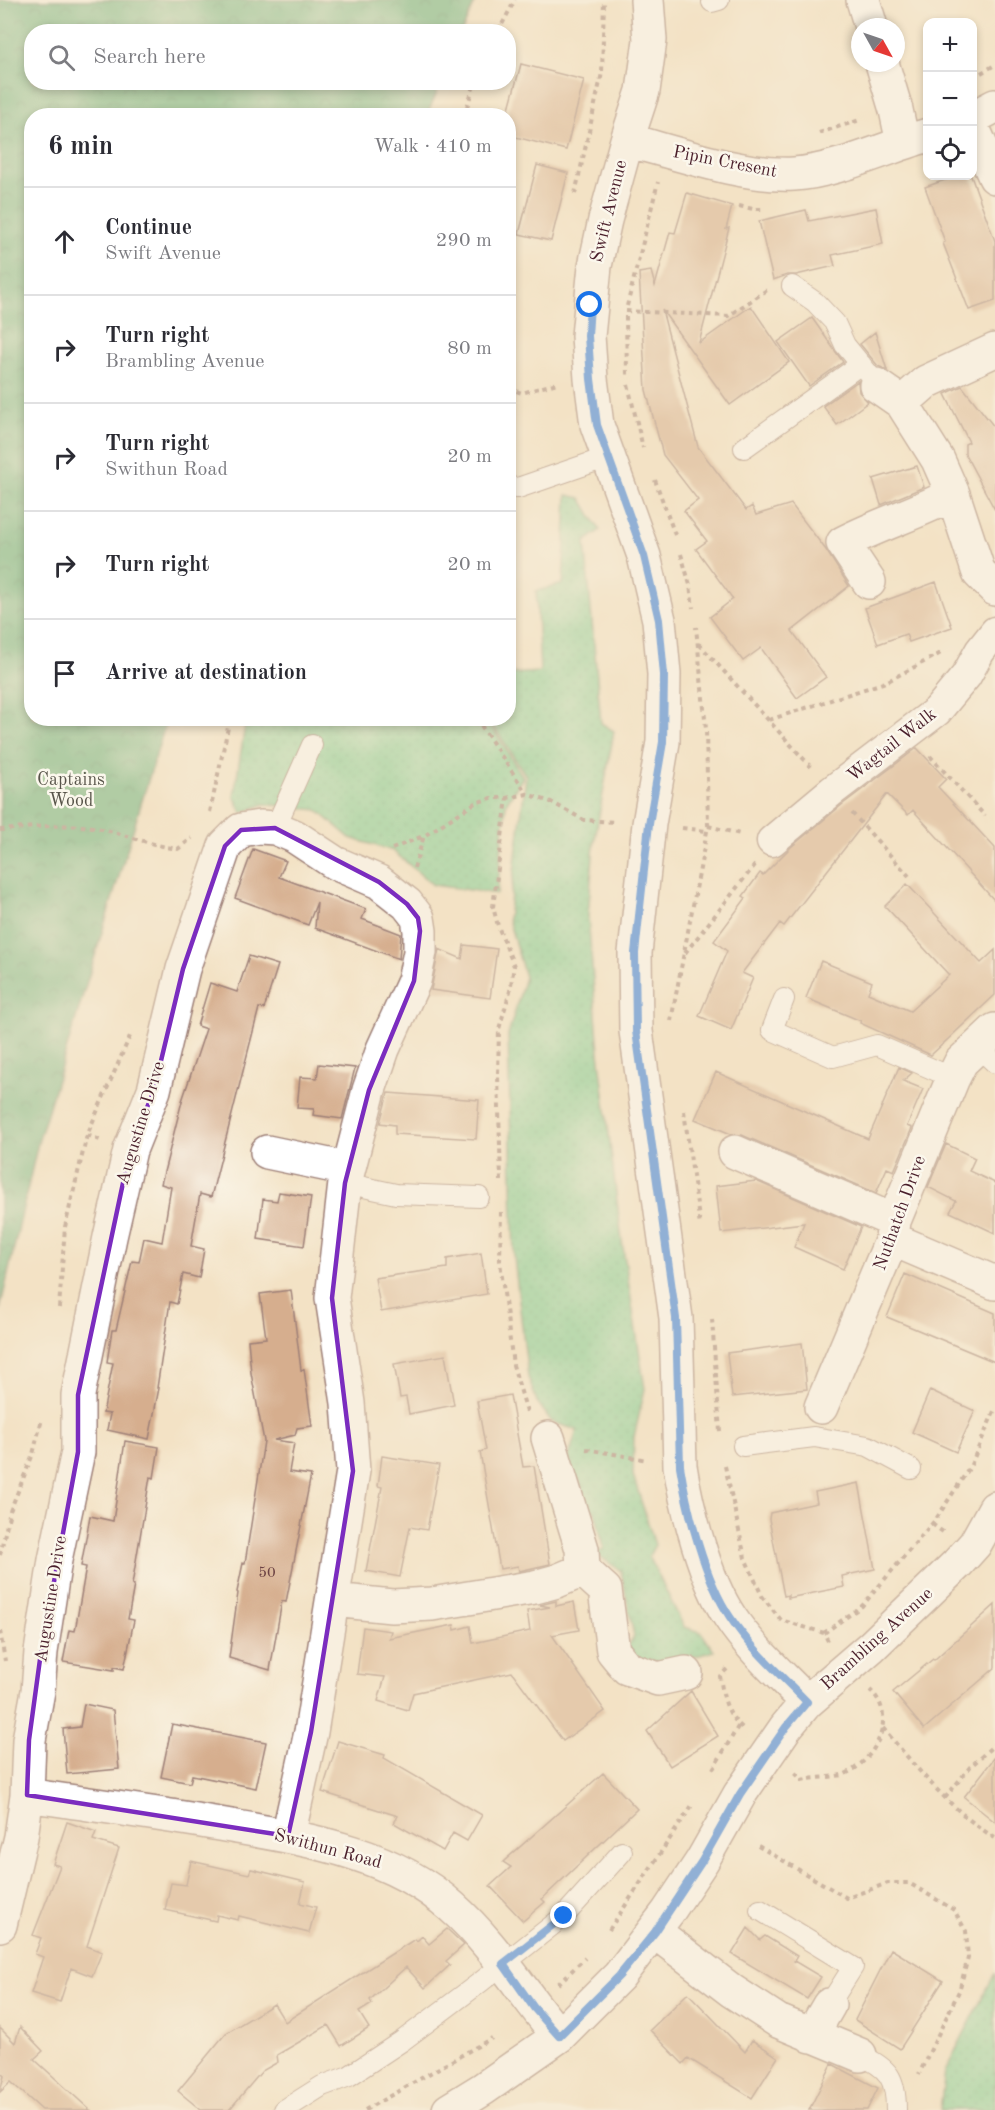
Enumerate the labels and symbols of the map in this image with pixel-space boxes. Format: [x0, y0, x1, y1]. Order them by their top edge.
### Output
north arrow [851, 18, 905, 72]
street label: Pipin Cresent [671, 143, 779, 181]
street label: Swift Avenue [588, 158, 630, 264]
route start [576, 291, 602, 317]
street label: Wagtail Walk [844, 705, 940, 785]
park label: Captains Wood [37, 771, 105, 810]
street label: Augustine Drive [114, 1059, 168, 1187]
street label: Nuthatch Drive [871, 1153, 929, 1273]
street label: Augustine Drive [32, 1534, 70, 1664]
house number: 50 [258, 1566, 276, 1581]
street label: Brambling Avenue [818, 1584, 936, 1694]
street label: Swithun Road [272, 1826, 384, 1872]
route end [550, 1902, 576, 1928]

